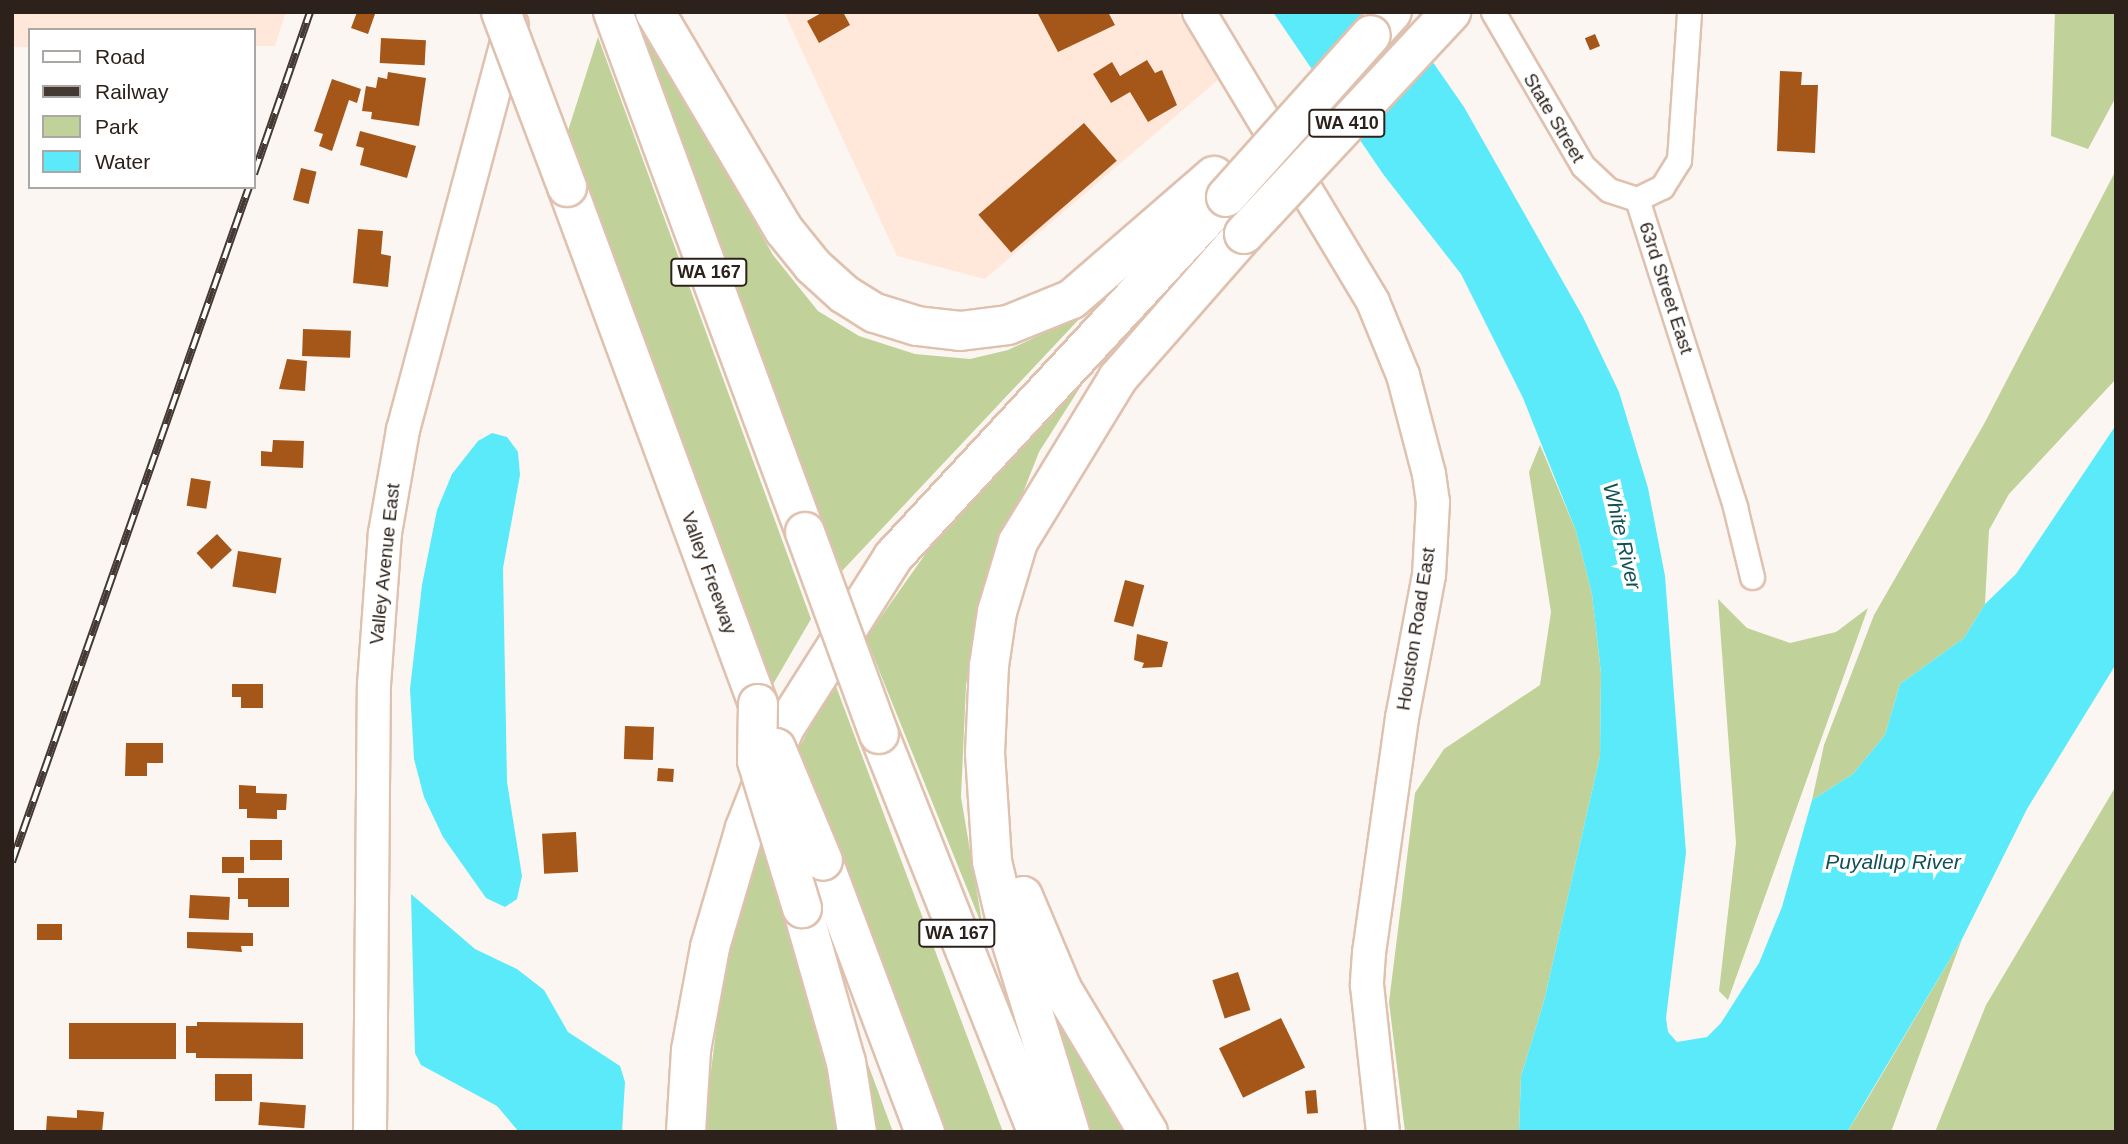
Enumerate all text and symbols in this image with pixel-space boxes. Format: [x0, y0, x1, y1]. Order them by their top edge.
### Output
legend [28, 28, 256, 189]
text: Road [95, 45, 145, 68]
street label: State Street [1518, 69, 1590, 167]
text: Railway [95, 80, 169, 103]
road number: WA 410 [1307, 109, 1387, 138]
text: Park [95, 115, 138, 138]
text: Water [95, 150, 150, 173]
street label: 63rd Street East [1634, 219, 1698, 357]
road number: WA 167 [669, 258, 749, 286]
water label: White River [1598, 480, 1646, 592]
street label: Valley Avenue East [365, 482, 405, 646]
street label: Valley Freeway [676, 509, 742, 637]
street label: Houston Road East [1392, 546, 1440, 712]
water label: Puyallup River [1825, 849, 1961, 875]
road number: WA 167 [917, 918, 997, 948]

